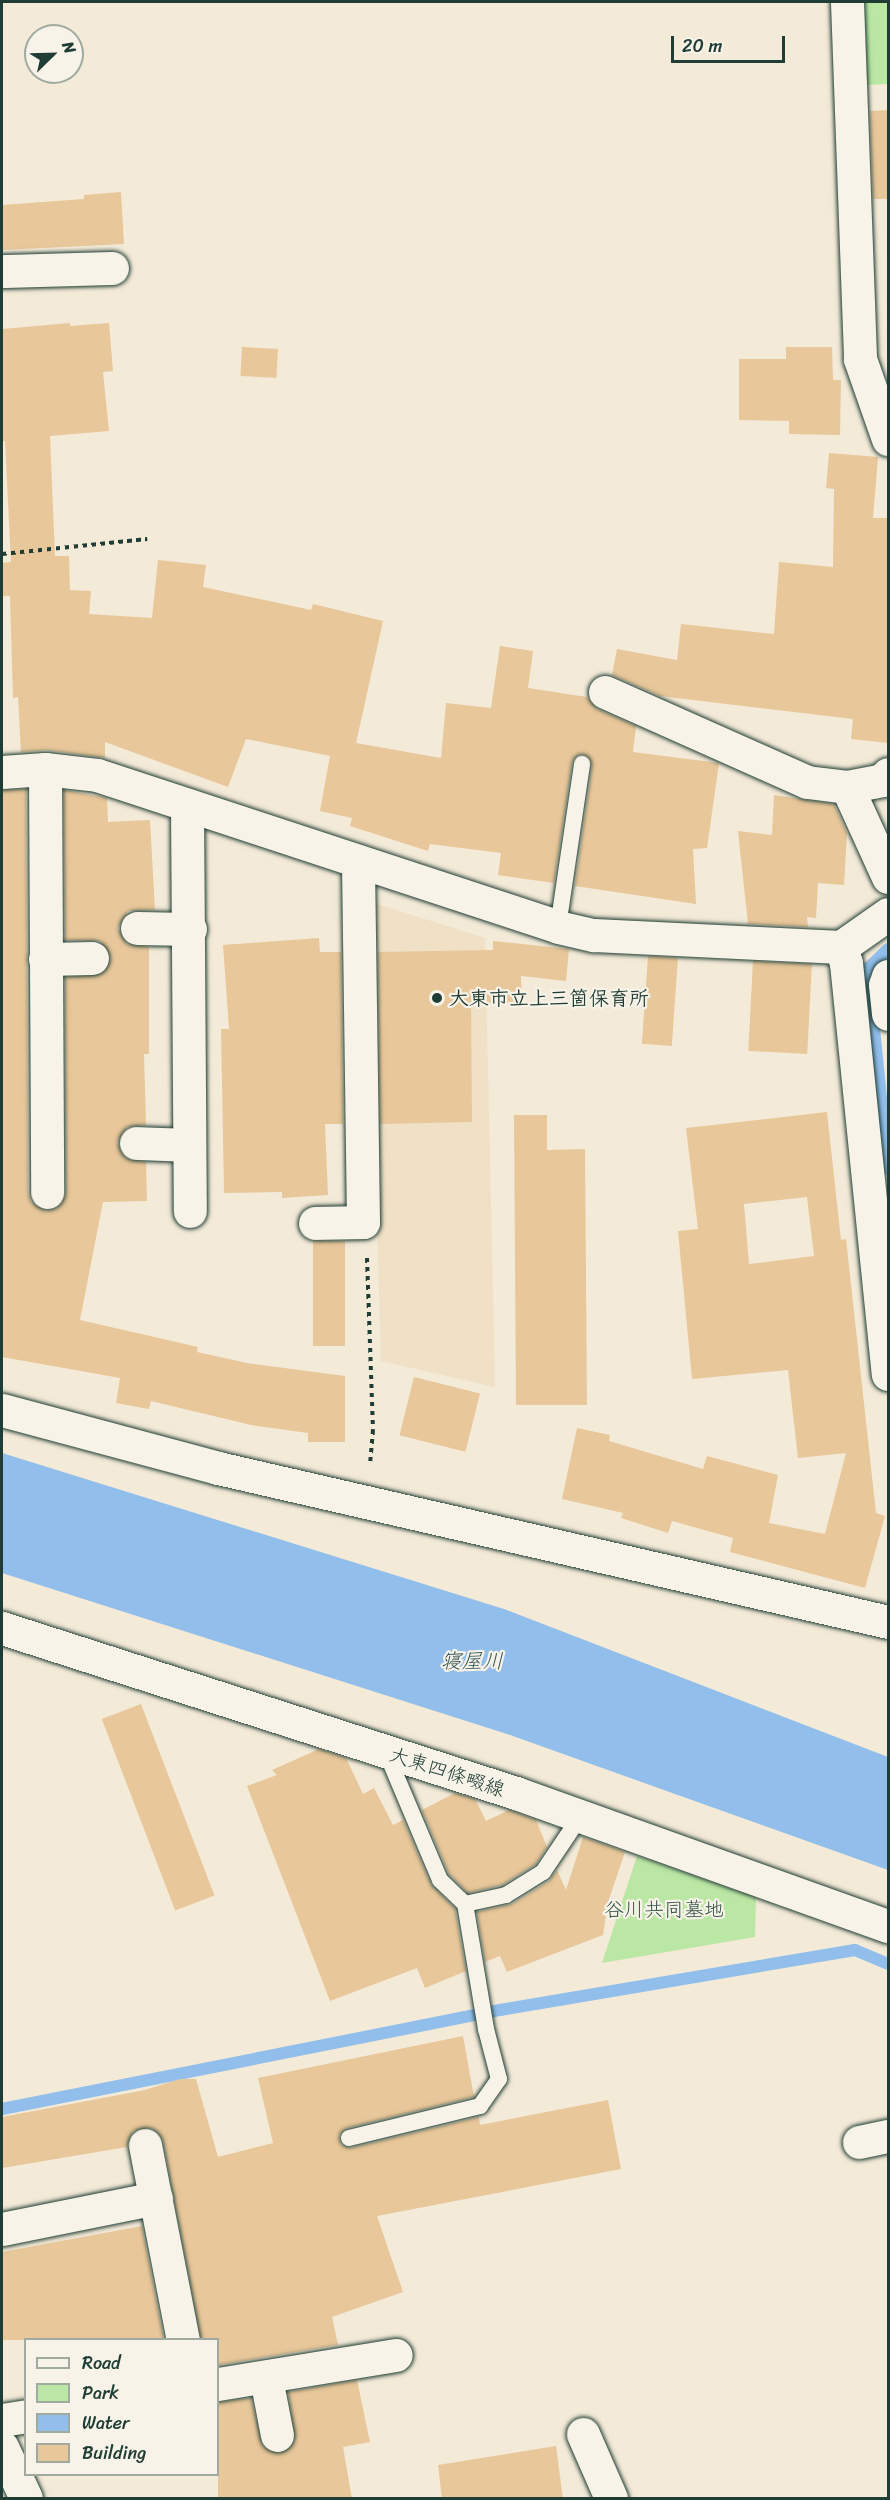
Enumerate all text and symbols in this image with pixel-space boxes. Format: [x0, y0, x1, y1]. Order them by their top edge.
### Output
north arrow [24, 24, 84, 84]
scale bar [674, 24, 788, 62]
text: 20 m [682, 30, 722, 62]
text: N [54, 37, 85, 58]
place label: 大東市立上三箇保育所 [449, 986, 649, 1010]
marker: 大東市立上三箇保育所 [430, 991, 444, 1005]
water label: 寝屋川 [441, 1648, 503, 1674]
street label: 大東四條畷線 [386, 1742, 508, 1802]
park label: 谷川共同墓地 [604, 1897, 724, 1921]
legend [24, 2338, 219, 2476]
text: Road [82, 2347, 121, 2379]
text: Park [82, 2377, 119, 2409]
text: Water [82, 2407, 129, 2439]
text: Building [82, 2437, 146, 2469]

